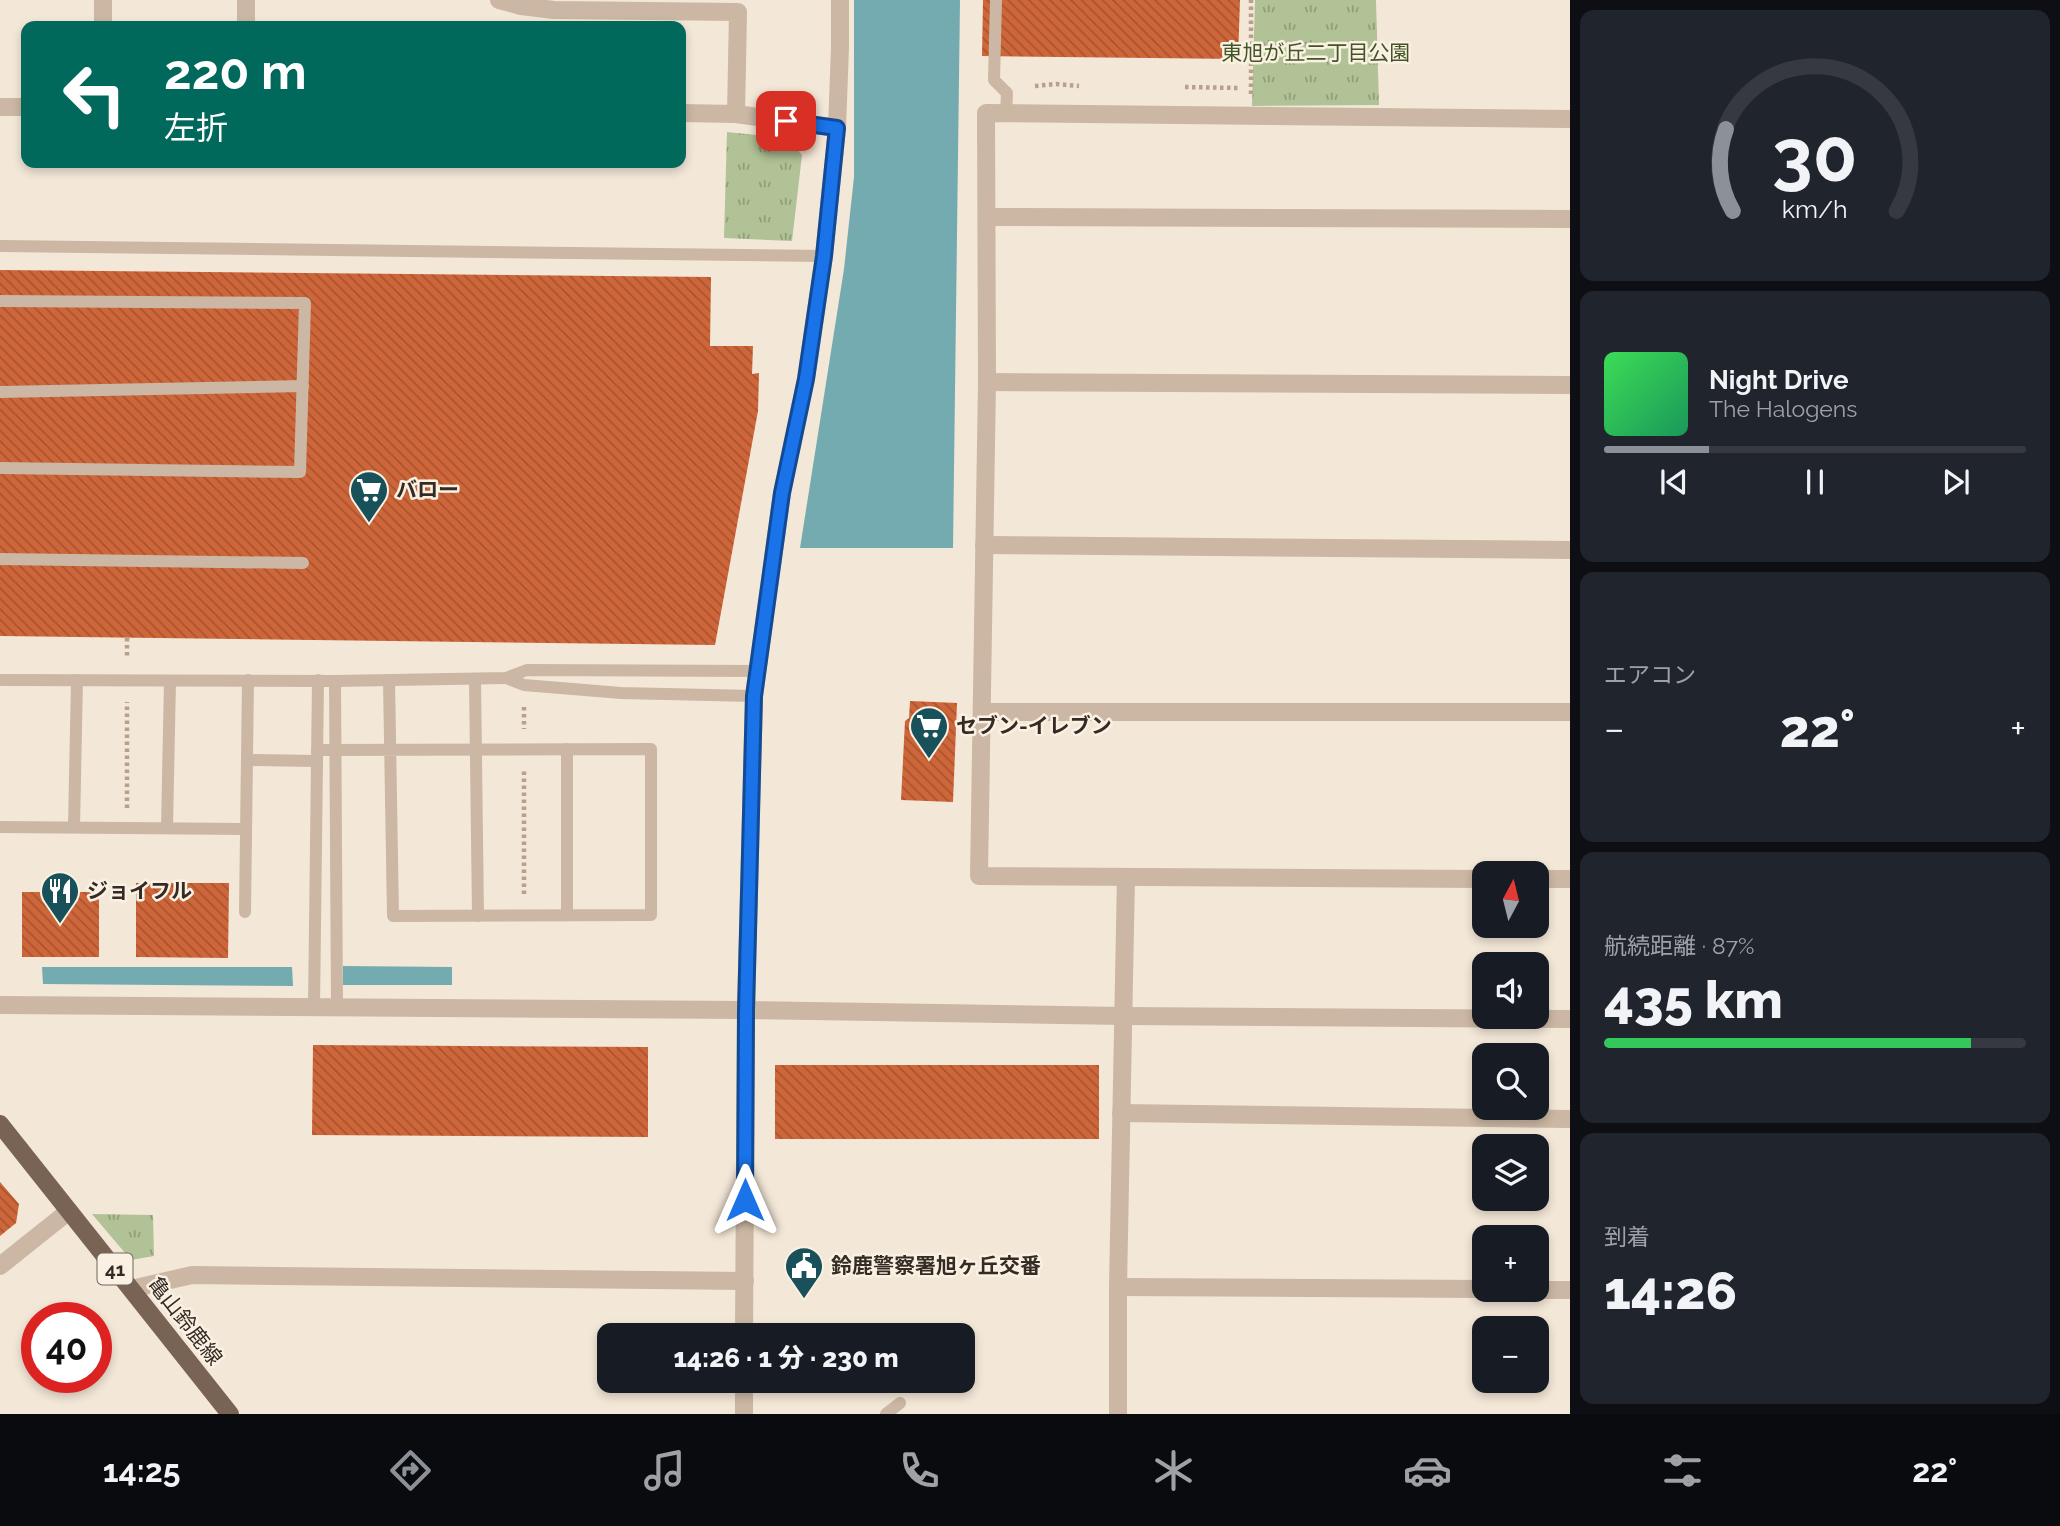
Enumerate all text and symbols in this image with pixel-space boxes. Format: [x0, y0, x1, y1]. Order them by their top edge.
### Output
park label: 東旭が丘二丁目公園 [1222, 40, 1411, 65]
text: 220 m [164, 43, 307, 100]
icon: left [49, 49, 140, 140]
pin [756, 91, 816, 151]
icon: arrive [767, 102, 805, 140]
text: 左折 [164, 109, 228, 146]
text: 30 [1772, 114, 1858, 199]
text: km/h [1782, 194, 1848, 224]
text: Night Drive [1709, 365, 1848, 395]
text: The Halogens [1709, 395, 1857, 422]
icon: previous [1655, 463, 1693, 501]
icon: pause [1796, 463, 1834, 501]
icon: next [1937, 463, 1975, 501]
supermarket icon: バロー [348, 469, 390, 524]
place label: バロー [396, 477, 459, 502]
text: エアコン [1604, 661, 1696, 688]
text: 22° [1780, 698, 1855, 759]
supermarket icon: セブン-イレブン [908, 705, 950, 760]
text: − [1604, 706, 1624, 751]
text: + [2010, 706, 2026, 751]
place label: セブン-イレブン [956, 713, 1112, 738]
north arrow [1472, 861, 1549, 938]
map controls [1472, 861, 1549, 1393]
restaurant icon: ジョイフル [39, 870, 81, 925]
place label: ジョイフル [87, 878, 192, 903]
text: 航続距離 · 87% [1604, 932, 1754, 959]
button: sound [1472, 952, 1549, 1029]
text: 435 km [1604, 969, 1783, 1030]
button: search [1472, 1043, 1549, 1120]
button: layers [1472, 1134, 1549, 1211]
position arrow [708, 1163, 782, 1237]
text: 到着 [1604, 1223, 1650, 1250]
button: + [1472, 1225, 1549, 1302]
public building icon: 鈴鹿警察署旭ヶ丘交番 [783, 1245, 825, 1300]
place label: 鈴鹿警察署旭ヶ丘交番 [831, 1253, 1041, 1278]
road number: 41 [97, 1254, 132, 1284]
text: 14:26 [1604, 1260, 1737, 1321]
street label: 亀山鈴鹿線 [143, 1272, 228, 1370]
speed limit sign: 40 [21, 1302, 112, 1393]
button: − [1472, 1316, 1549, 1393]
text: 14:26 · 1 分 · 230 m [674, 1343, 898, 1373]
icon: directions [386, 1446, 435, 1495]
icon: music [640, 1446, 689, 1495]
icon: phone [895, 1446, 944, 1495]
icon: climate [1149, 1446, 1198, 1495]
icon: car [1403, 1446, 1452, 1495]
icon: filters [1658, 1446, 1707, 1495]
text: 14:25 [103, 1452, 180, 1489]
text: 22° [1912, 1452, 1957, 1489]

